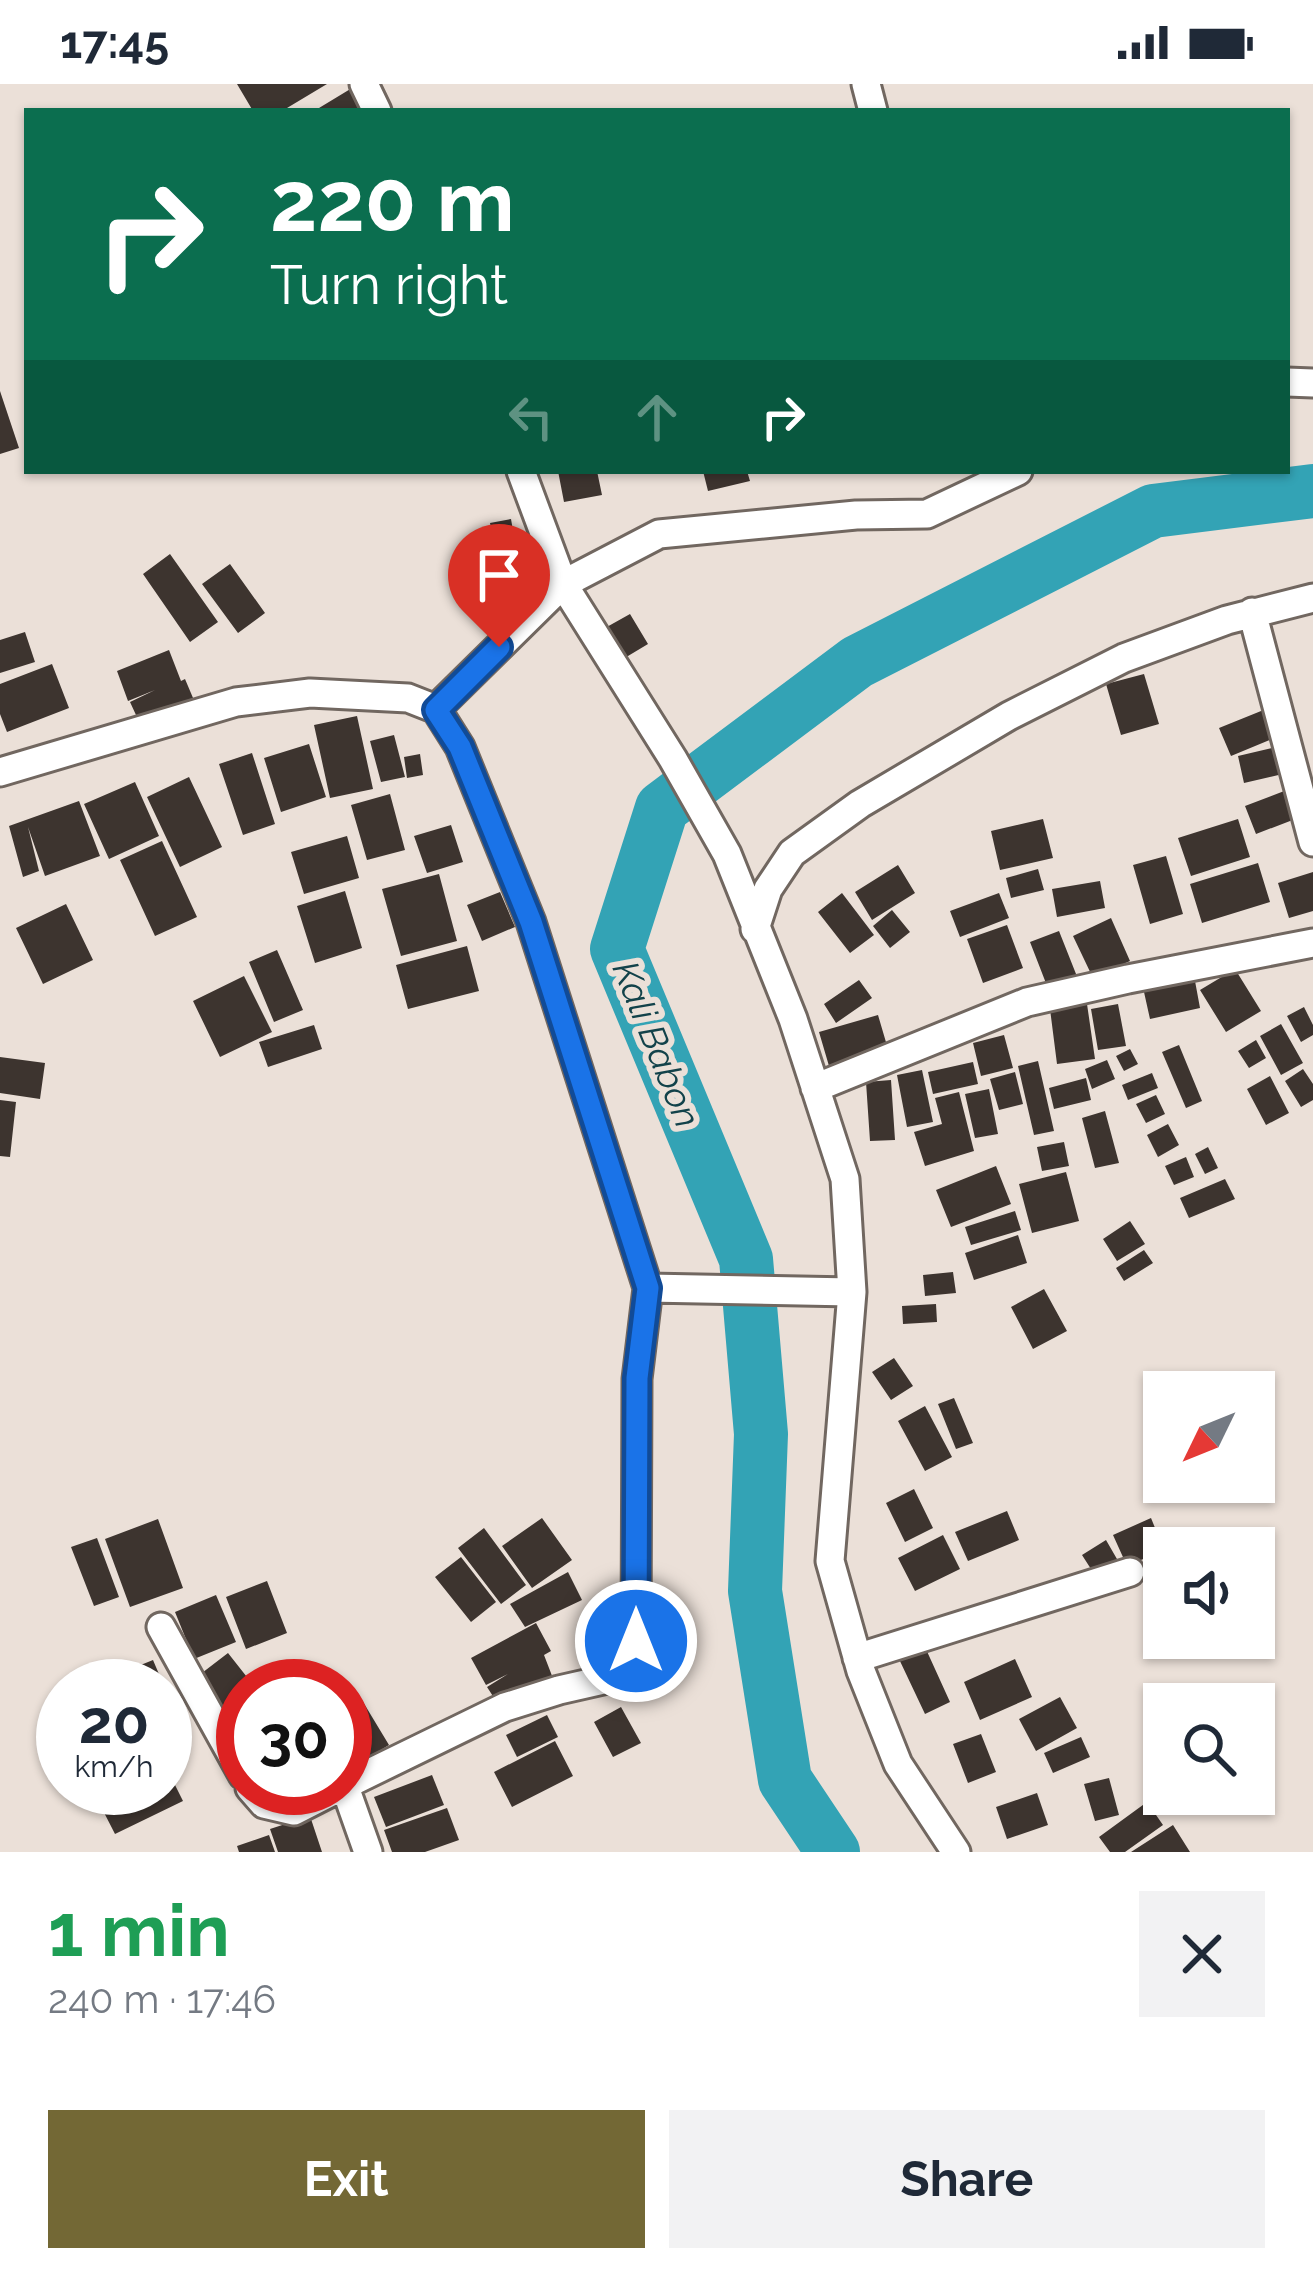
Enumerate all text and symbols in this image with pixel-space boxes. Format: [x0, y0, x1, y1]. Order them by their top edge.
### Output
text: 17:45 [60, 16, 169, 69]
text: 220 m [270, 152, 515, 251]
icon: right [72, 156, 228, 312]
text: Turn right [270, 253, 508, 317]
icon: left [498, 384, 564, 450]
icon: ahead [624, 384, 690, 450]
icon: right [750, 384, 816, 450]
pin [448, 524, 550, 647]
icon: arrive [466, 542, 532, 608]
water label: Kali Babon [605, 955, 709, 1133]
north arrow [1143, 1371, 1275, 1503]
map controls [1143, 1371, 1275, 1815]
button: sound [1143, 1527, 1275, 1659]
position arrow [573, 1578, 699, 1704]
speed limit sign: 30 [216, 1659, 372, 1815]
button: search [1143, 1683, 1275, 1815]
text: 20 [79, 1687, 149, 1757]
text: km/h [74, 1749, 154, 1784]
text: 1 min [48, 1888, 230, 1973]
button: close [1139, 1891, 1265, 2017]
text: 240 m · 17:46 [48, 1976, 276, 2022]
button: Exit [48, 2110, 645, 2248]
button: Share [669, 2110, 1265, 2248]

